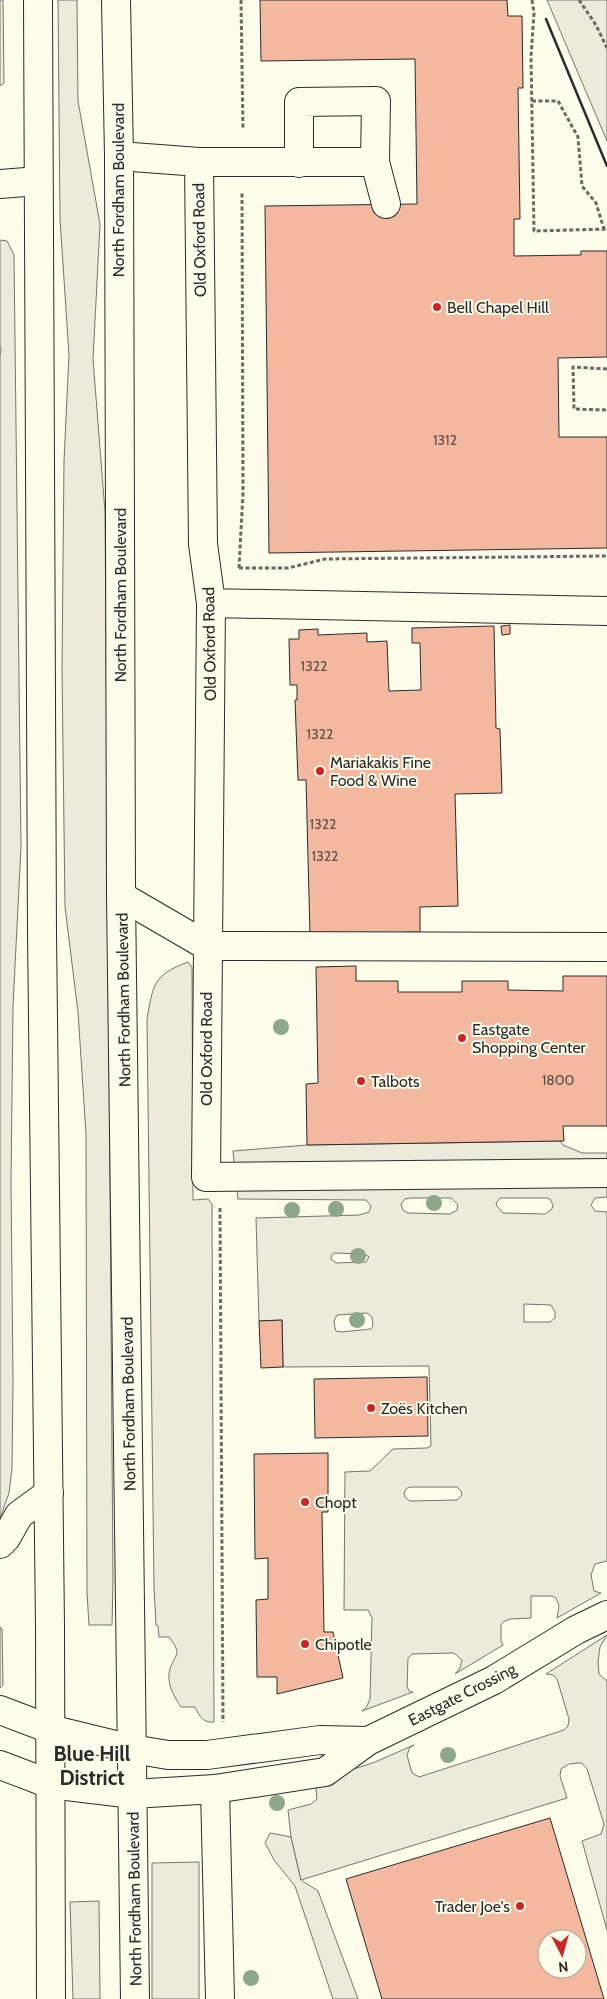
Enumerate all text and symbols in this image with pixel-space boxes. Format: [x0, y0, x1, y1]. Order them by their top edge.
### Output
street label: North Fordham Boulevard [109, 103, 128, 277]
street label: Old Oxford Road [189, 183, 210, 297]
place label: Bell Chapel Hill [447, 298, 549, 317]
marker: Bell Chapel Hill [431, 301, 443, 313]
house number: 1312 [433, 431, 457, 449]
street label: North Fordham Boulevard [111, 508, 130, 682]
street label: Old Oxford Road [199, 587, 220, 701]
house number: 1322 [301, 657, 327, 675]
house number: 1322 [307, 725, 333, 743]
place label: Mariakakis Fine Food & Wine [330, 753, 431, 790]
marker: Mariakakis Fine Food & Wine [314, 765, 326, 777]
house number: 1322 [310, 815, 336, 833]
house number: 1322 [312, 847, 338, 865]
street label: North Fordham Boulevard [112, 913, 135, 1087]
street label: Old Oxford Road [197, 992, 216, 1106]
place label: Eastgate Shopping Center [472, 1020, 587, 1057]
marker: Eastgate Shopping Center [456, 1032, 468, 1044]
house number: 1800 [542, 1071, 575, 1089]
place label: Talbots [371, 1072, 420, 1091]
marker: Talbots [355, 1075, 367, 1087]
street label: North Fordham Boulevard [117, 1317, 140, 1491]
place label: Zoës Kitchen [381, 1399, 468, 1418]
marker: Zoës Kitchen [365, 1402, 377, 1414]
place label: Chopt [315, 1493, 357, 1512]
marker: Chopt [299, 1496, 311, 1508]
place label: Chipotle [315, 1635, 372, 1654]
marker: Chipotle [299, 1638, 311, 1650]
street label: Eastgate Crossing [405, 1659, 520, 1730]
district label: Blue Hill District [54, 1741, 131, 1790]
street label: North Fordham Boulevard [123, 1812, 146, 1986]
place label: Trader Joe's [435, 1897, 510, 1916]
marker: Trader Joe's [514, 1900, 526, 1912]
north arrow [537, 1929, 587, 1979]
text: N [557, 1957, 569, 1976]

